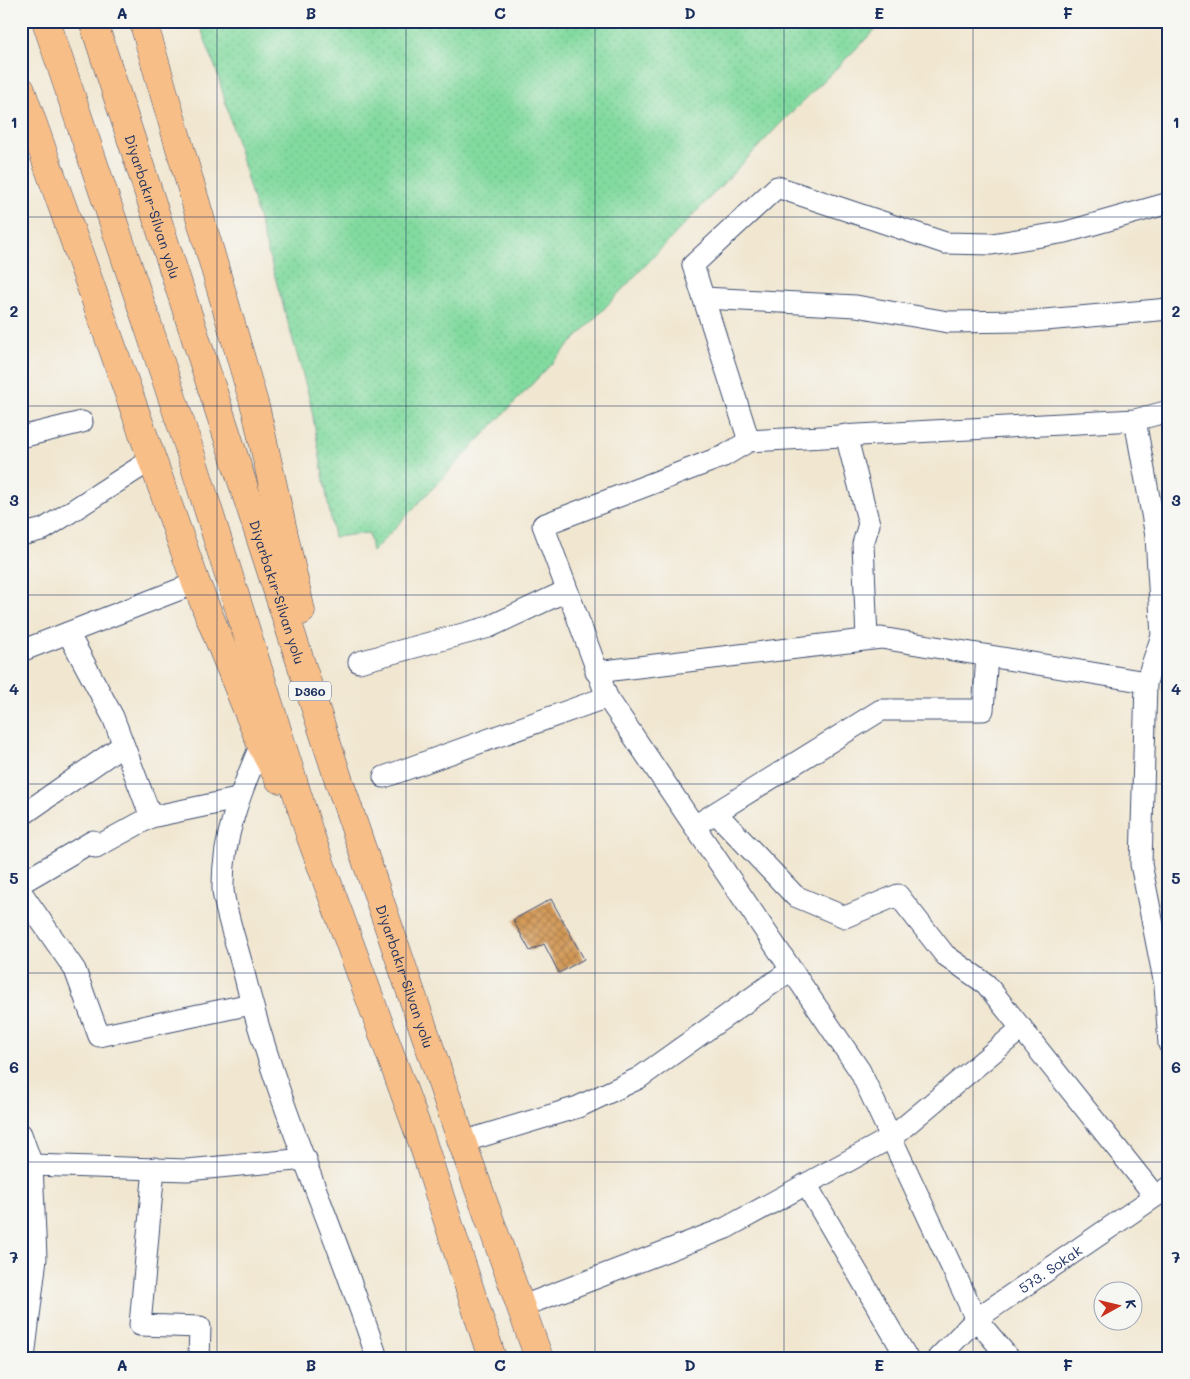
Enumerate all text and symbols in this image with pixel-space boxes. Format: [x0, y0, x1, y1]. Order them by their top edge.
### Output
text: A [116, 2, 128, 23]
text: B [306, 2, 316, 23]
text: C [494, 2, 506, 23]
text: D [684, 2, 696, 23]
text: E [874, 2, 884, 23]
text: F [1063, 2, 1073, 23]
text: 1 [10, 111, 18, 132]
text: 1 [1172, 111, 1180, 132]
street label: Diyarbakır-Silvan yolu [121, 132, 185, 281]
text: 2 [10, 300, 19, 321]
text: 2 [1172, 300, 1181, 321]
text: 3 [9, 489, 19, 510]
text: 3 [1171, 489, 1181, 510]
street label: Diyarbakır-Silvan yolu [246, 517, 310, 666]
text: 4 [9, 678, 19, 699]
text: 4 [1171, 678, 1181, 699]
road number: D360 [289, 681, 331, 700]
text: 5 [9, 867, 19, 888]
text: 5 [1171, 867, 1181, 888]
street label: Diyarbakır-Silvan yolu [372, 902, 439, 1050]
text: 6 [9, 1056, 19, 1077]
text: 6 [1171, 1056, 1181, 1077]
street label: 573. Sokak [1015, 1240, 1085, 1297]
text: 7 [10, 1246, 19, 1267]
text: 7 [1172, 1246, 1181, 1267]
north arrow [1092, 1282, 1142, 1332]
text: K [1121, 1298, 1141, 1310]
text: A [116, 1354, 128, 1375]
text: B [306, 1354, 316, 1375]
text: C [494, 1354, 506, 1375]
text: D [684, 1354, 696, 1375]
text: E [874, 1354, 884, 1375]
text: F [1063, 1354, 1073, 1375]

